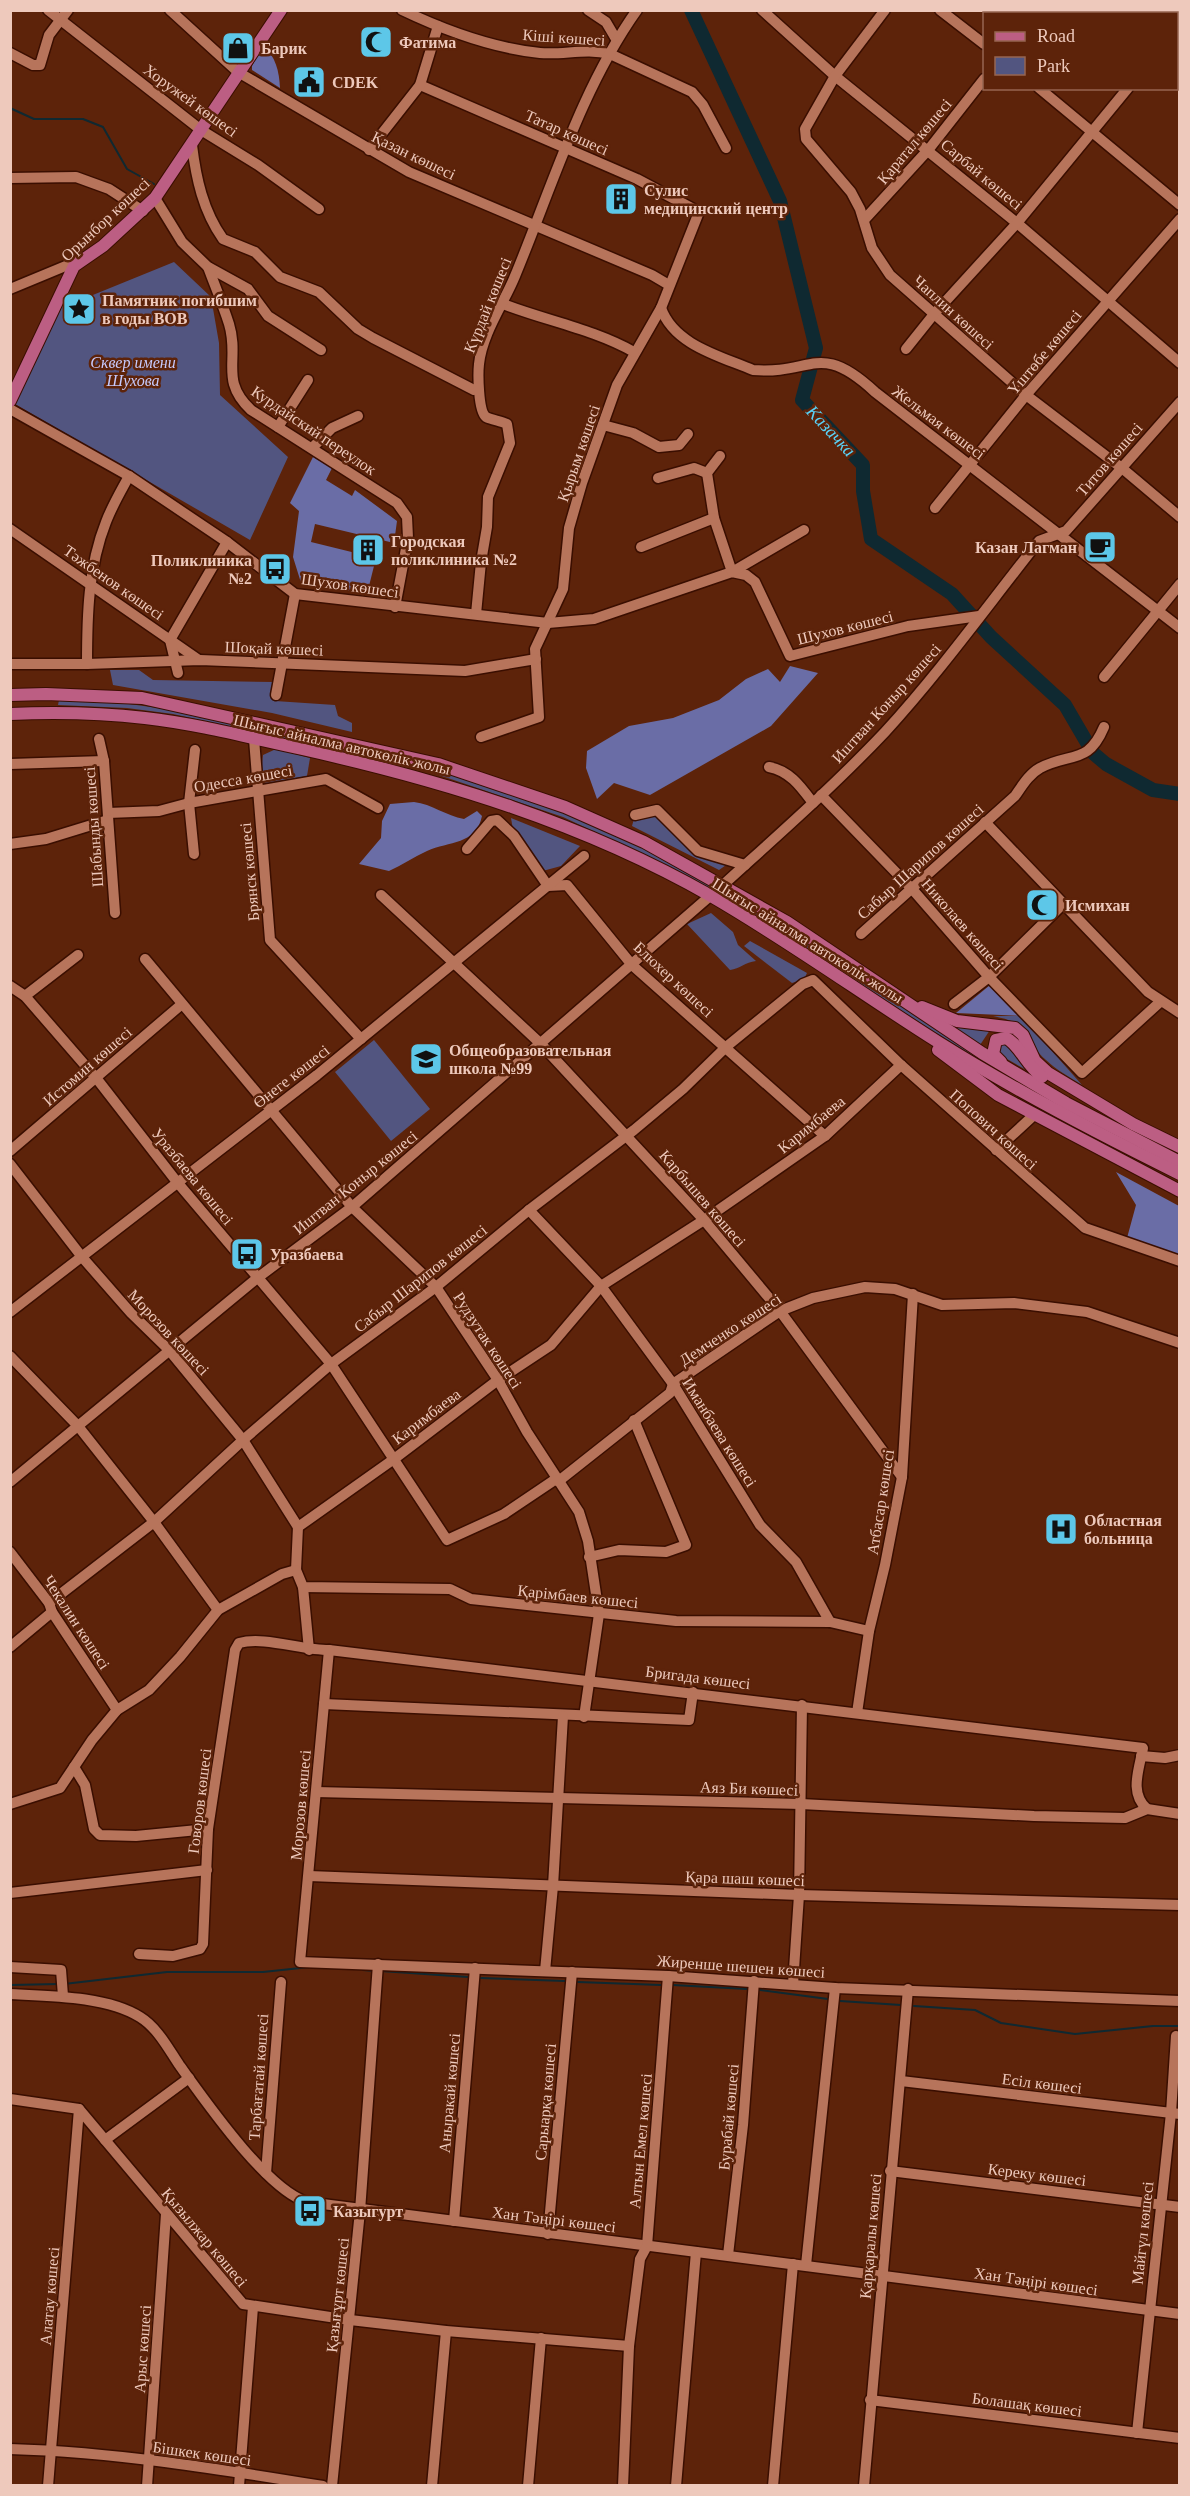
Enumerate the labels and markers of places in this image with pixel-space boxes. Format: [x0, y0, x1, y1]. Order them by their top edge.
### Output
mosque icon: Фатима [358, 24, 394, 60]
shop icon: Барик [220, 30, 256, 66]
place label: Фатима [399, 34, 456, 51]
place label: Барик [261, 40, 308, 58]
public building icon: CDEK [291, 64, 327, 100]
place label: CDEK [332, 74, 379, 91]
building icon: Сулис медицинский центр [603, 181, 639, 217]
place label: Сулис медицинский центр [644, 182, 788, 218]
place icon: Памятник погибшим в годы ВОВ [61, 291, 97, 327]
place label: Памятник погибшим в годы ВОВ [102, 292, 257, 327]
cafe icon: Казан Лагман [1082, 529, 1118, 565]
building icon: Городская поликлиника №2 [350, 532, 386, 568]
place label: Городская поликлиника №2 [391, 533, 517, 568]
place label: Казан Лагман [975, 539, 1077, 556]
bus stop icon: Поликлиника №2 [257, 551, 293, 587]
place label: Поликлиника №2 [151, 552, 252, 587]
mosque icon: Исмихан [1024, 887, 1060, 923]
place label: Исмихан [1065, 897, 1130, 914]
school or university icon: Общеобразовательная школа №99 [408, 1041, 444, 1077]
place label: Общеобразовательная школа №99 [449, 1042, 612, 1077]
bus stop icon: Уразбаева [229, 1236, 265, 1272]
place label: Уразбаева [270, 1246, 344, 1264]
hospital icon: Областная больница [1043, 1511, 1079, 1547]
place label: Областная больница [1084, 1512, 1162, 1547]
bus stop icon: Казыгурт [292, 2193, 328, 2229]
place label: Казыгурт [333, 2203, 403, 2221]

